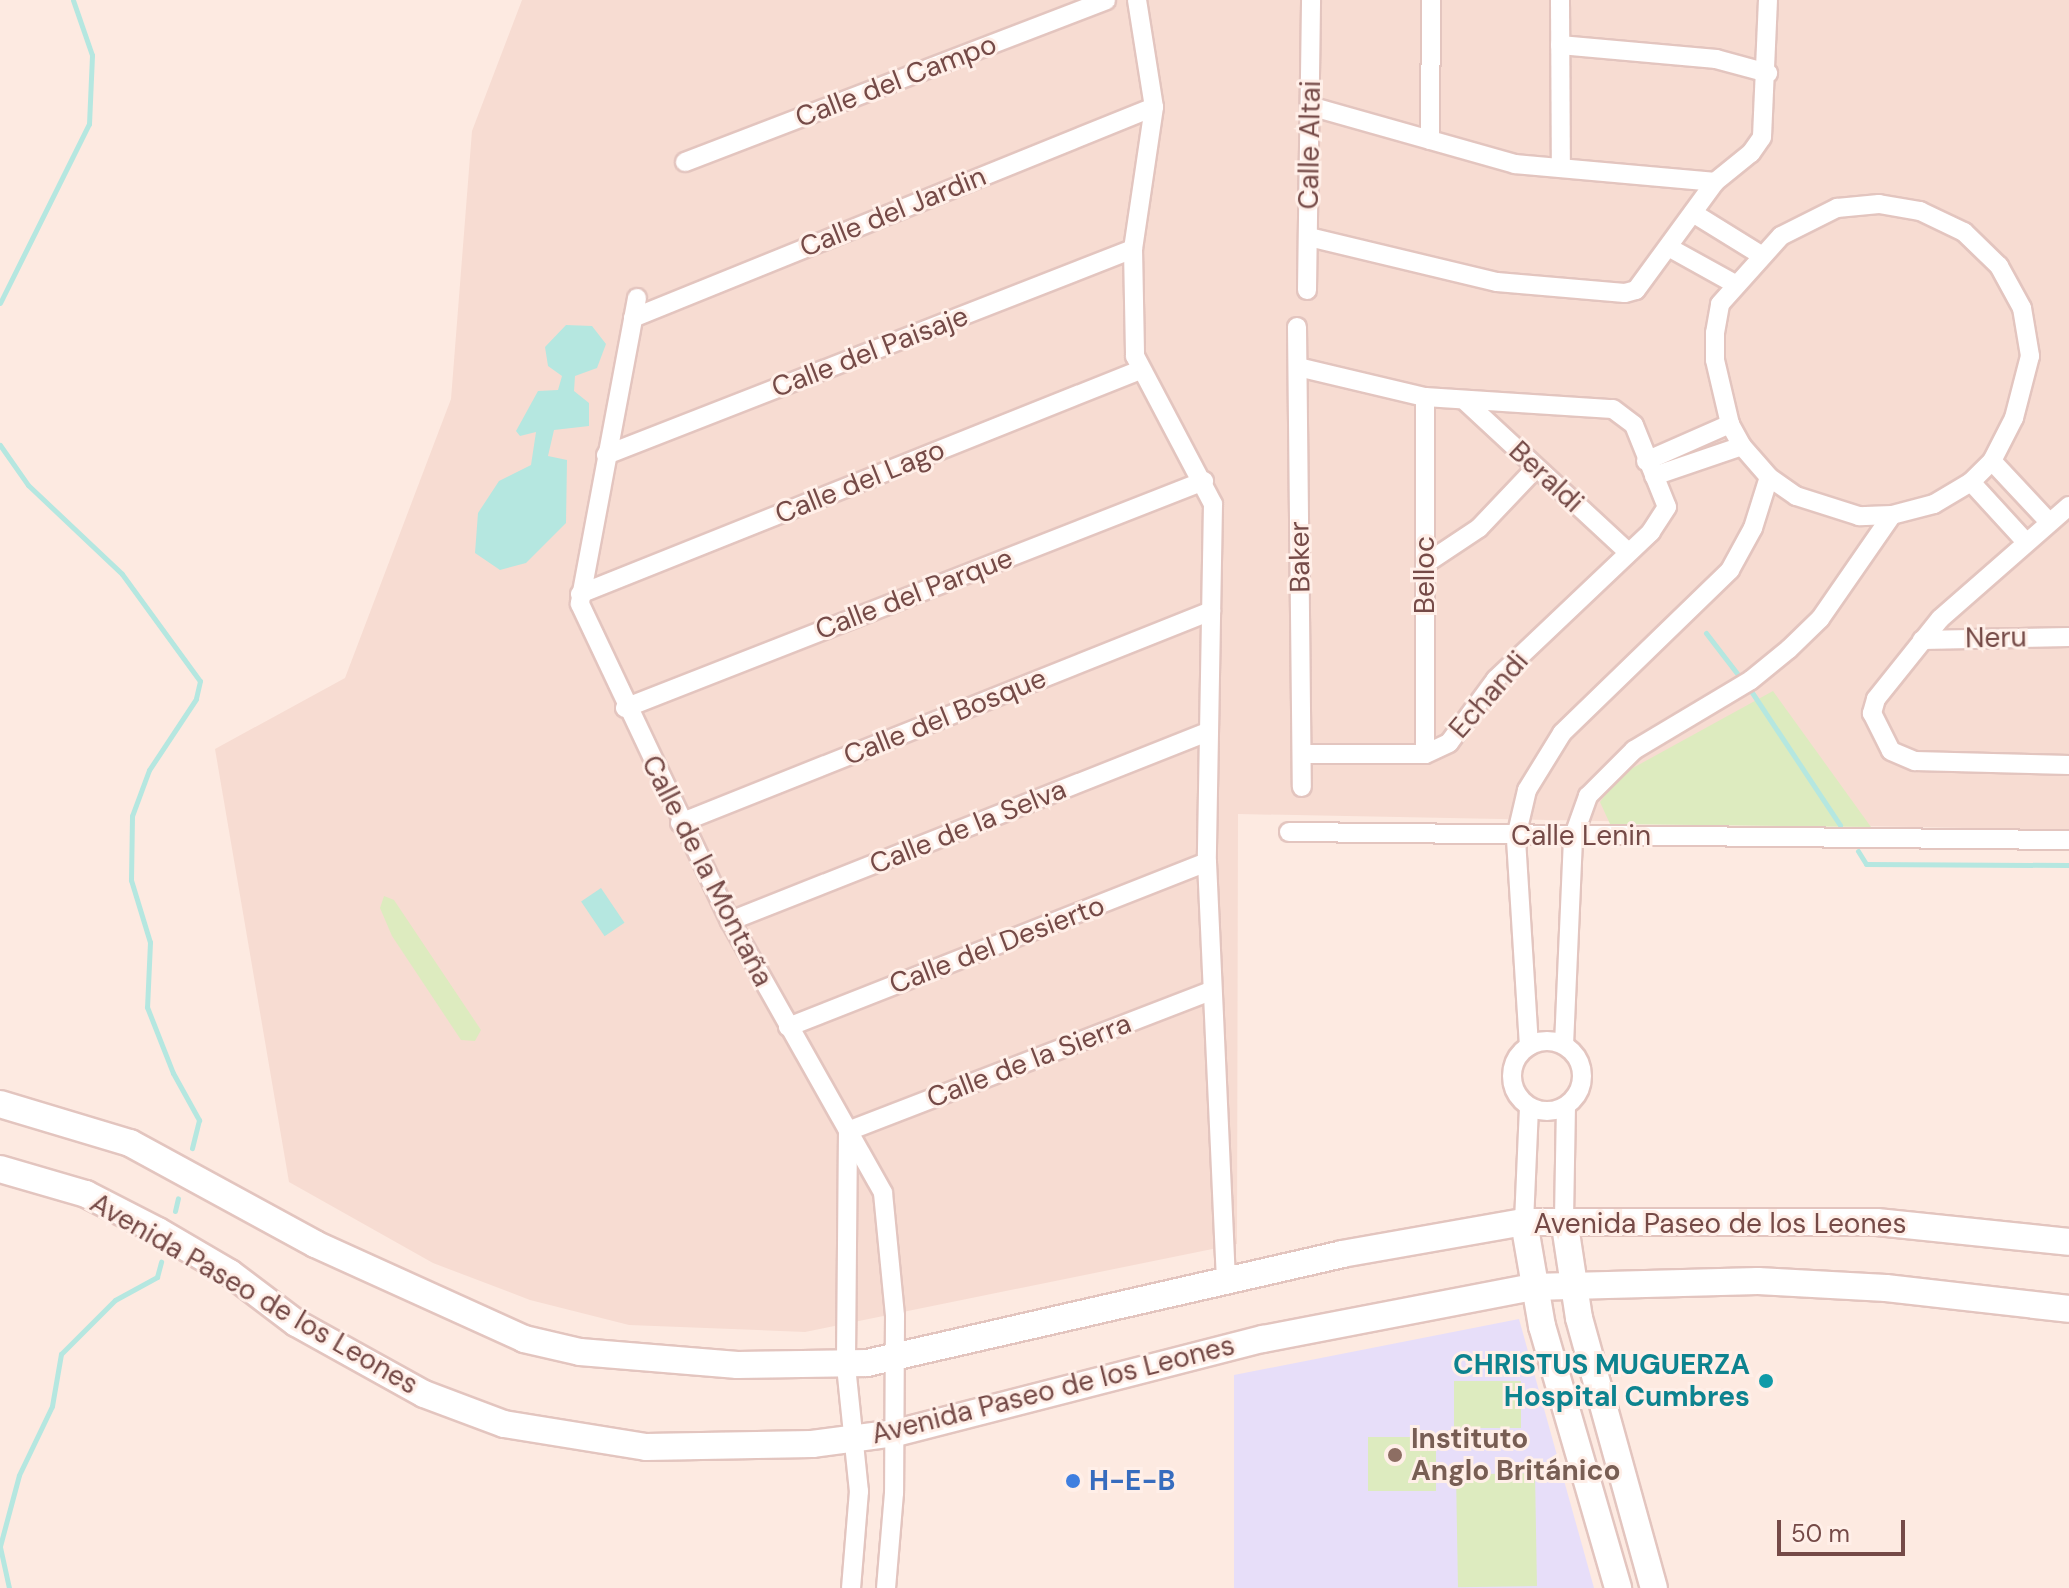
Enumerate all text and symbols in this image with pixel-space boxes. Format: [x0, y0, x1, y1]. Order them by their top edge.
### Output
street label: Calle del Campo [791, 27, 1001, 135]
street label: Calle Altai [1292, 80, 1328, 210]
street label: Calle del Jardin [795, 159, 991, 265]
street label: Calle del Paisaje [767, 299, 973, 405]
street label: Calle del Lago [770, 433, 950, 531]
street label: Beraldi [1502, 434, 1590, 520]
street label: Baker [1283, 521, 1317, 593]
street label: Belloc [1408, 536, 1442, 614]
street label: Calle del Parque [811, 541, 1017, 647]
street label: Neru [1965, 621, 2027, 655]
street label: Echandi [1442, 645, 1536, 745]
street label: Calle del Bosque [839, 661, 1051, 773]
street label: Calle de la Montaña [634, 750, 780, 992]
street label: Calle de la Selva [865, 772, 1071, 882]
street label: Calle Lenin [1511, 819, 1651, 853]
street label: Calle del Desierto [885, 889, 1109, 1001]
street label: Calle de la Sierra [922, 1007, 1136, 1115]
street label: Avenida Paseo de los Leones [84, 1186, 424, 1402]
street label: Avenida Paseo de los Leones [1534, 1207, 1906, 1241]
street label: Avenida Paseo de los Leones [868, 1329, 1238, 1451]
place label: CHRISTUS MUGUERZA Hospital Cumbres [1453, 1348, 1750, 1414]
marker: CHRISTUS MUGUERZA Hospital Cumbres [1757, 1372, 1775, 1390]
place label: Instituto Anglo Británico [1411, 1422, 1620, 1488]
marker: Instituto Anglo Británico [1386, 1446, 1404, 1464]
place label: H-E-B [1089, 1464, 1175, 1498]
marker: H-E-B [1064, 1472, 1082, 1490]
scale bar [1781, 1504, 1909, 1554]
text: 50 m [1791, 1518, 1850, 1549]

